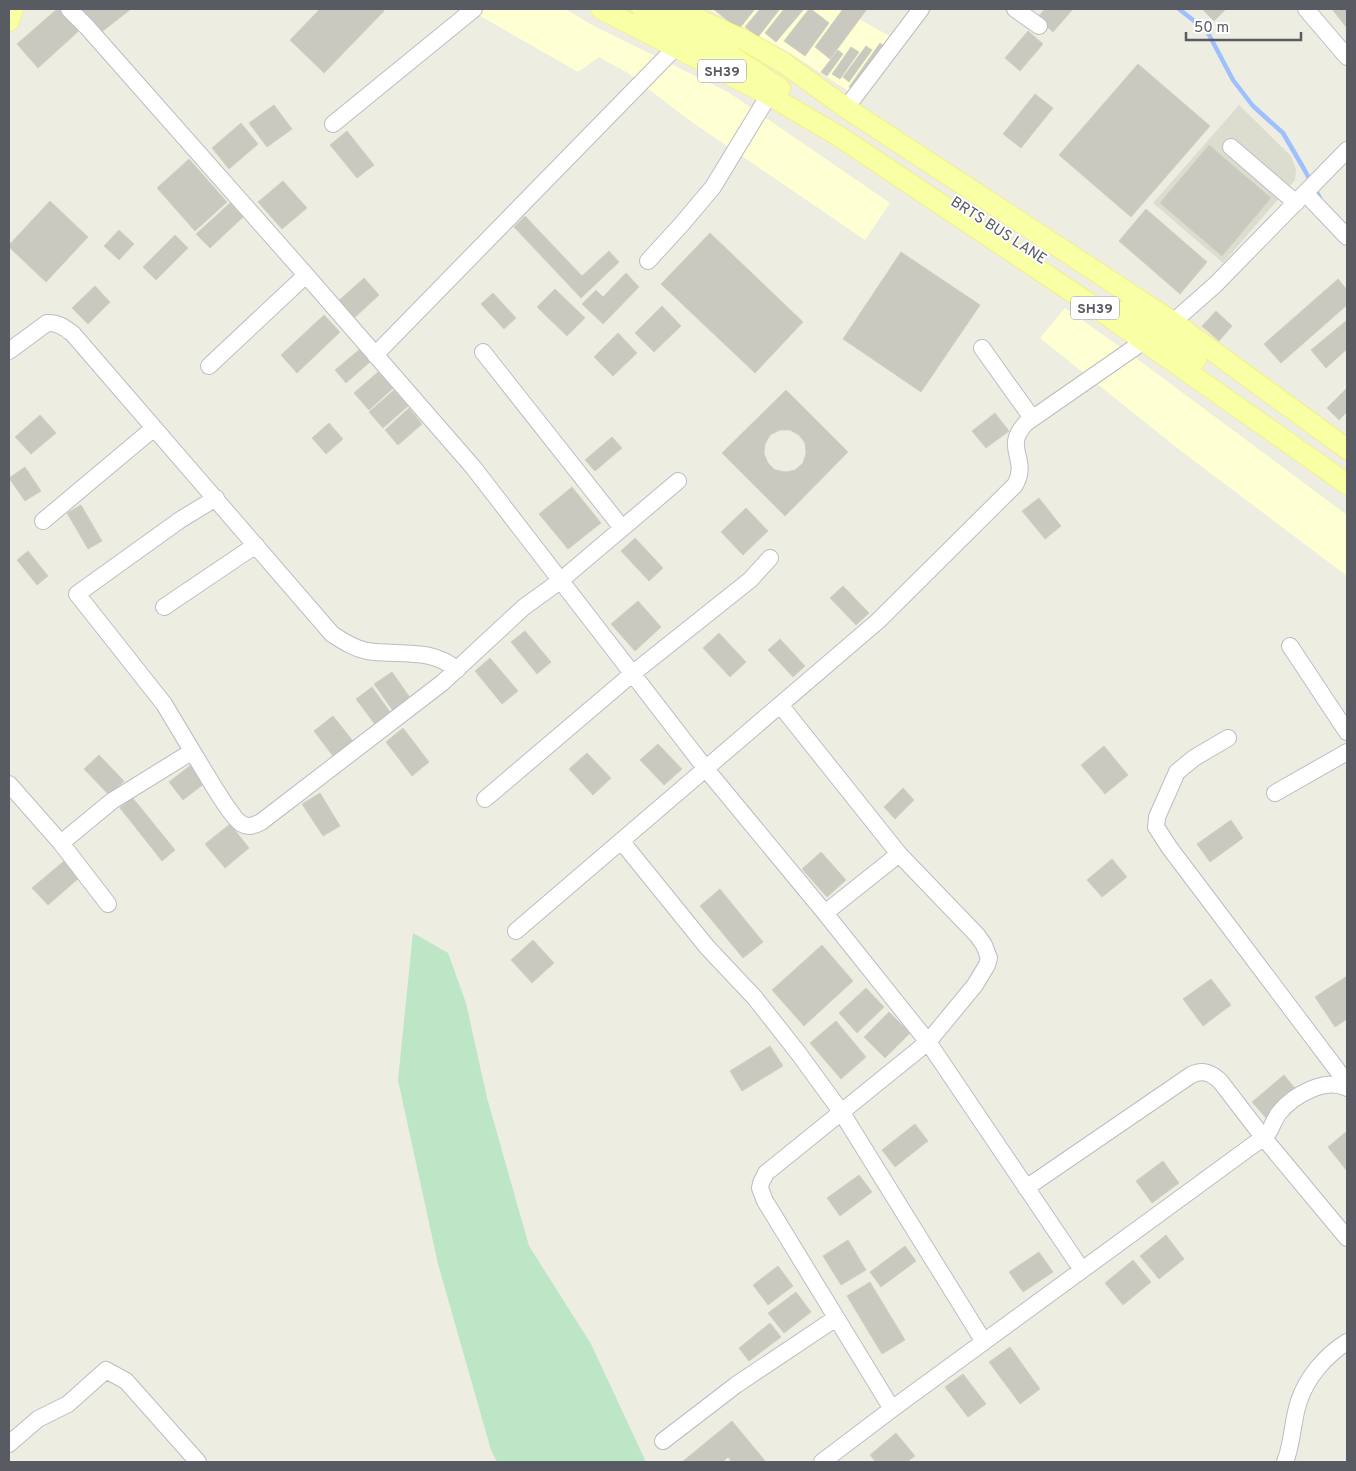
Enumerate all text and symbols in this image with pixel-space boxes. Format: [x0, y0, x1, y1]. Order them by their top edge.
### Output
scale bar [1186, 10, 1301, 42]
text: 50 m [1194, 19, 1229, 38]
road number: SH39 [698, 59, 746, 82]
street label: BRTS BUS LANE [946, 193, 1050, 270]
road number: SH39 [1071, 296, 1119, 320]

